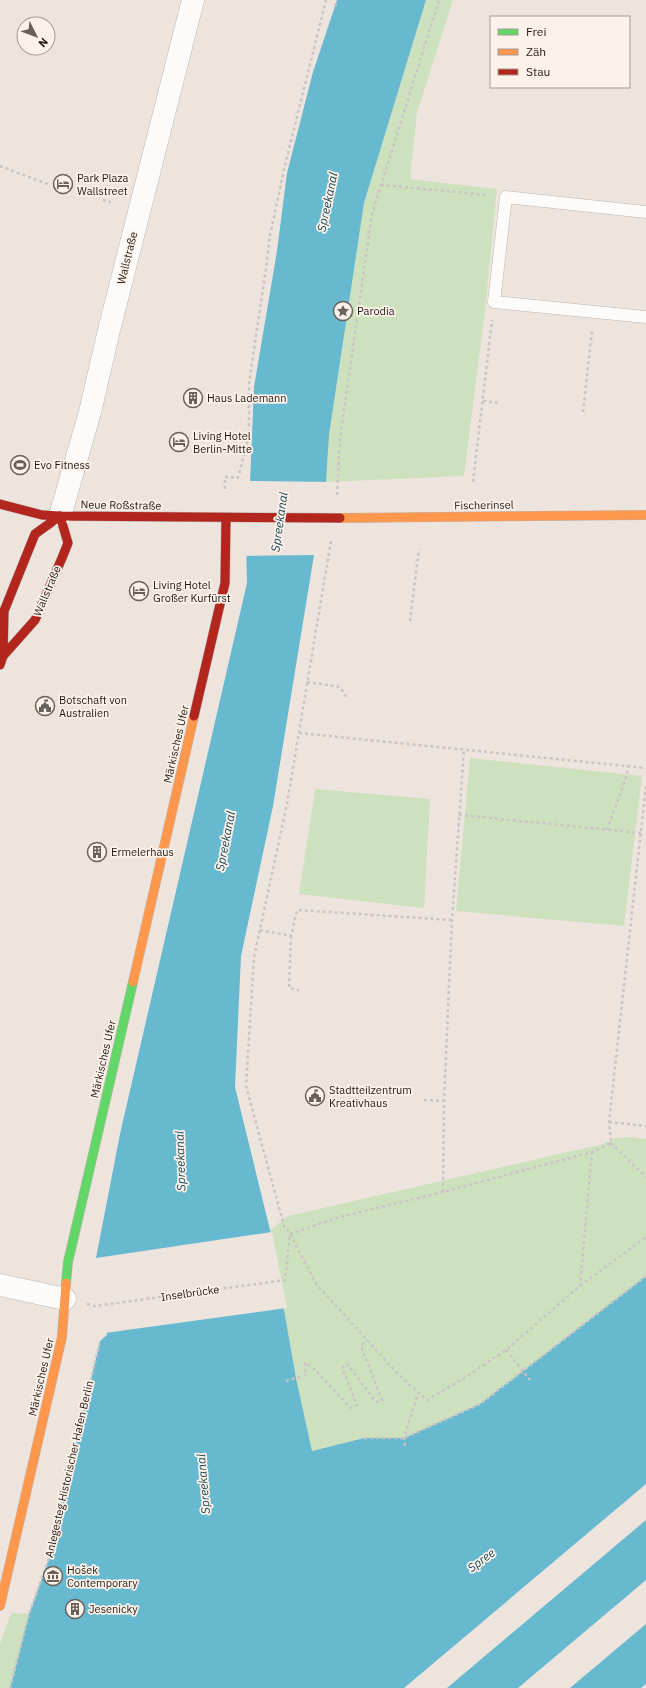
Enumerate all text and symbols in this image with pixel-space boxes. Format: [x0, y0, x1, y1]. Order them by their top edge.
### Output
north arrow [16, 16, 56, 56]
legend [490, 16, 630, 88]
text: Frei [526, 24, 546, 39]
text: N [36, 35, 51, 50]
text: Zäh [526, 44, 546, 59]
text: Stau [526, 64, 550, 79]
water label: Spreekanal [313, 170, 341, 233]
place label: Park Plaza Wallstreet [77, 171, 128, 198]
hotel icon: Park Plaza Wallstreet [52, 173, 74, 195]
street label: Wallstraße [114, 230, 140, 286]
place icon: Parodia [332, 300, 354, 322]
place label: Parodia [357, 304, 395, 318]
building icon: Haus Lademann [182, 387, 204, 409]
place label: Haus Lademann [207, 391, 287, 405]
place label: Living Hotel Berlin-Mitte [193, 429, 252, 456]
hotel icon: Living Hotel Berlin-Mitte [168, 431, 190, 453]
sports icon: Evo Fitness [9, 454, 31, 476]
place label: Evo Fitness [34, 458, 90, 472]
water label: Spreekanal [267, 490, 291, 553]
street label: Neue Roßstraße [80, 497, 162, 513]
street label: Fischerinsel [454, 497, 514, 513]
street label: Wallstraße [30, 564, 64, 618]
place label: Living Hotel Großer Kurfürst [153, 578, 231, 605]
hotel icon: Living Hotel Großer Kurfürst [128, 580, 150, 602]
place label: Botschaft von Australien [59, 693, 127, 720]
public building icon: Botschaft von Australien [34, 695, 56, 717]
street label: Märkisches Ufer [160, 704, 192, 784]
water label: Spreekanal [212, 809, 238, 872]
building icon: Ermelerhaus [86, 841, 108, 863]
place label: Ermelerhaus [111, 845, 174, 859]
street label: Märkisches Ufer [87, 1019, 119, 1099]
place label: Stadtteilzentrum Kreativhaus [329, 1083, 412, 1110]
public building icon: Stadtteilzentrum Kreativhaus [304, 1085, 326, 1107]
water label: Spreekanal [171, 1130, 189, 1191]
street label: Inselbrücke [160, 1282, 220, 1304]
street label: Märkisches Ufer [25, 1337, 57, 1417]
street label: Anlegesteg Historischer Hafen Berlin [42, 1379, 96, 1559]
water label: Spreekanal [193, 1452, 213, 1515]
water label: Spree [464, 1545, 498, 1575]
place label: Hošek Contemporary [67, 1563, 138, 1590]
museum icon: Hošek Contemporary [42, 1565, 64, 1587]
building icon: Jesenicky [64, 1598, 86, 1620]
place label: Jesenicky [89, 1602, 138, 1616]

